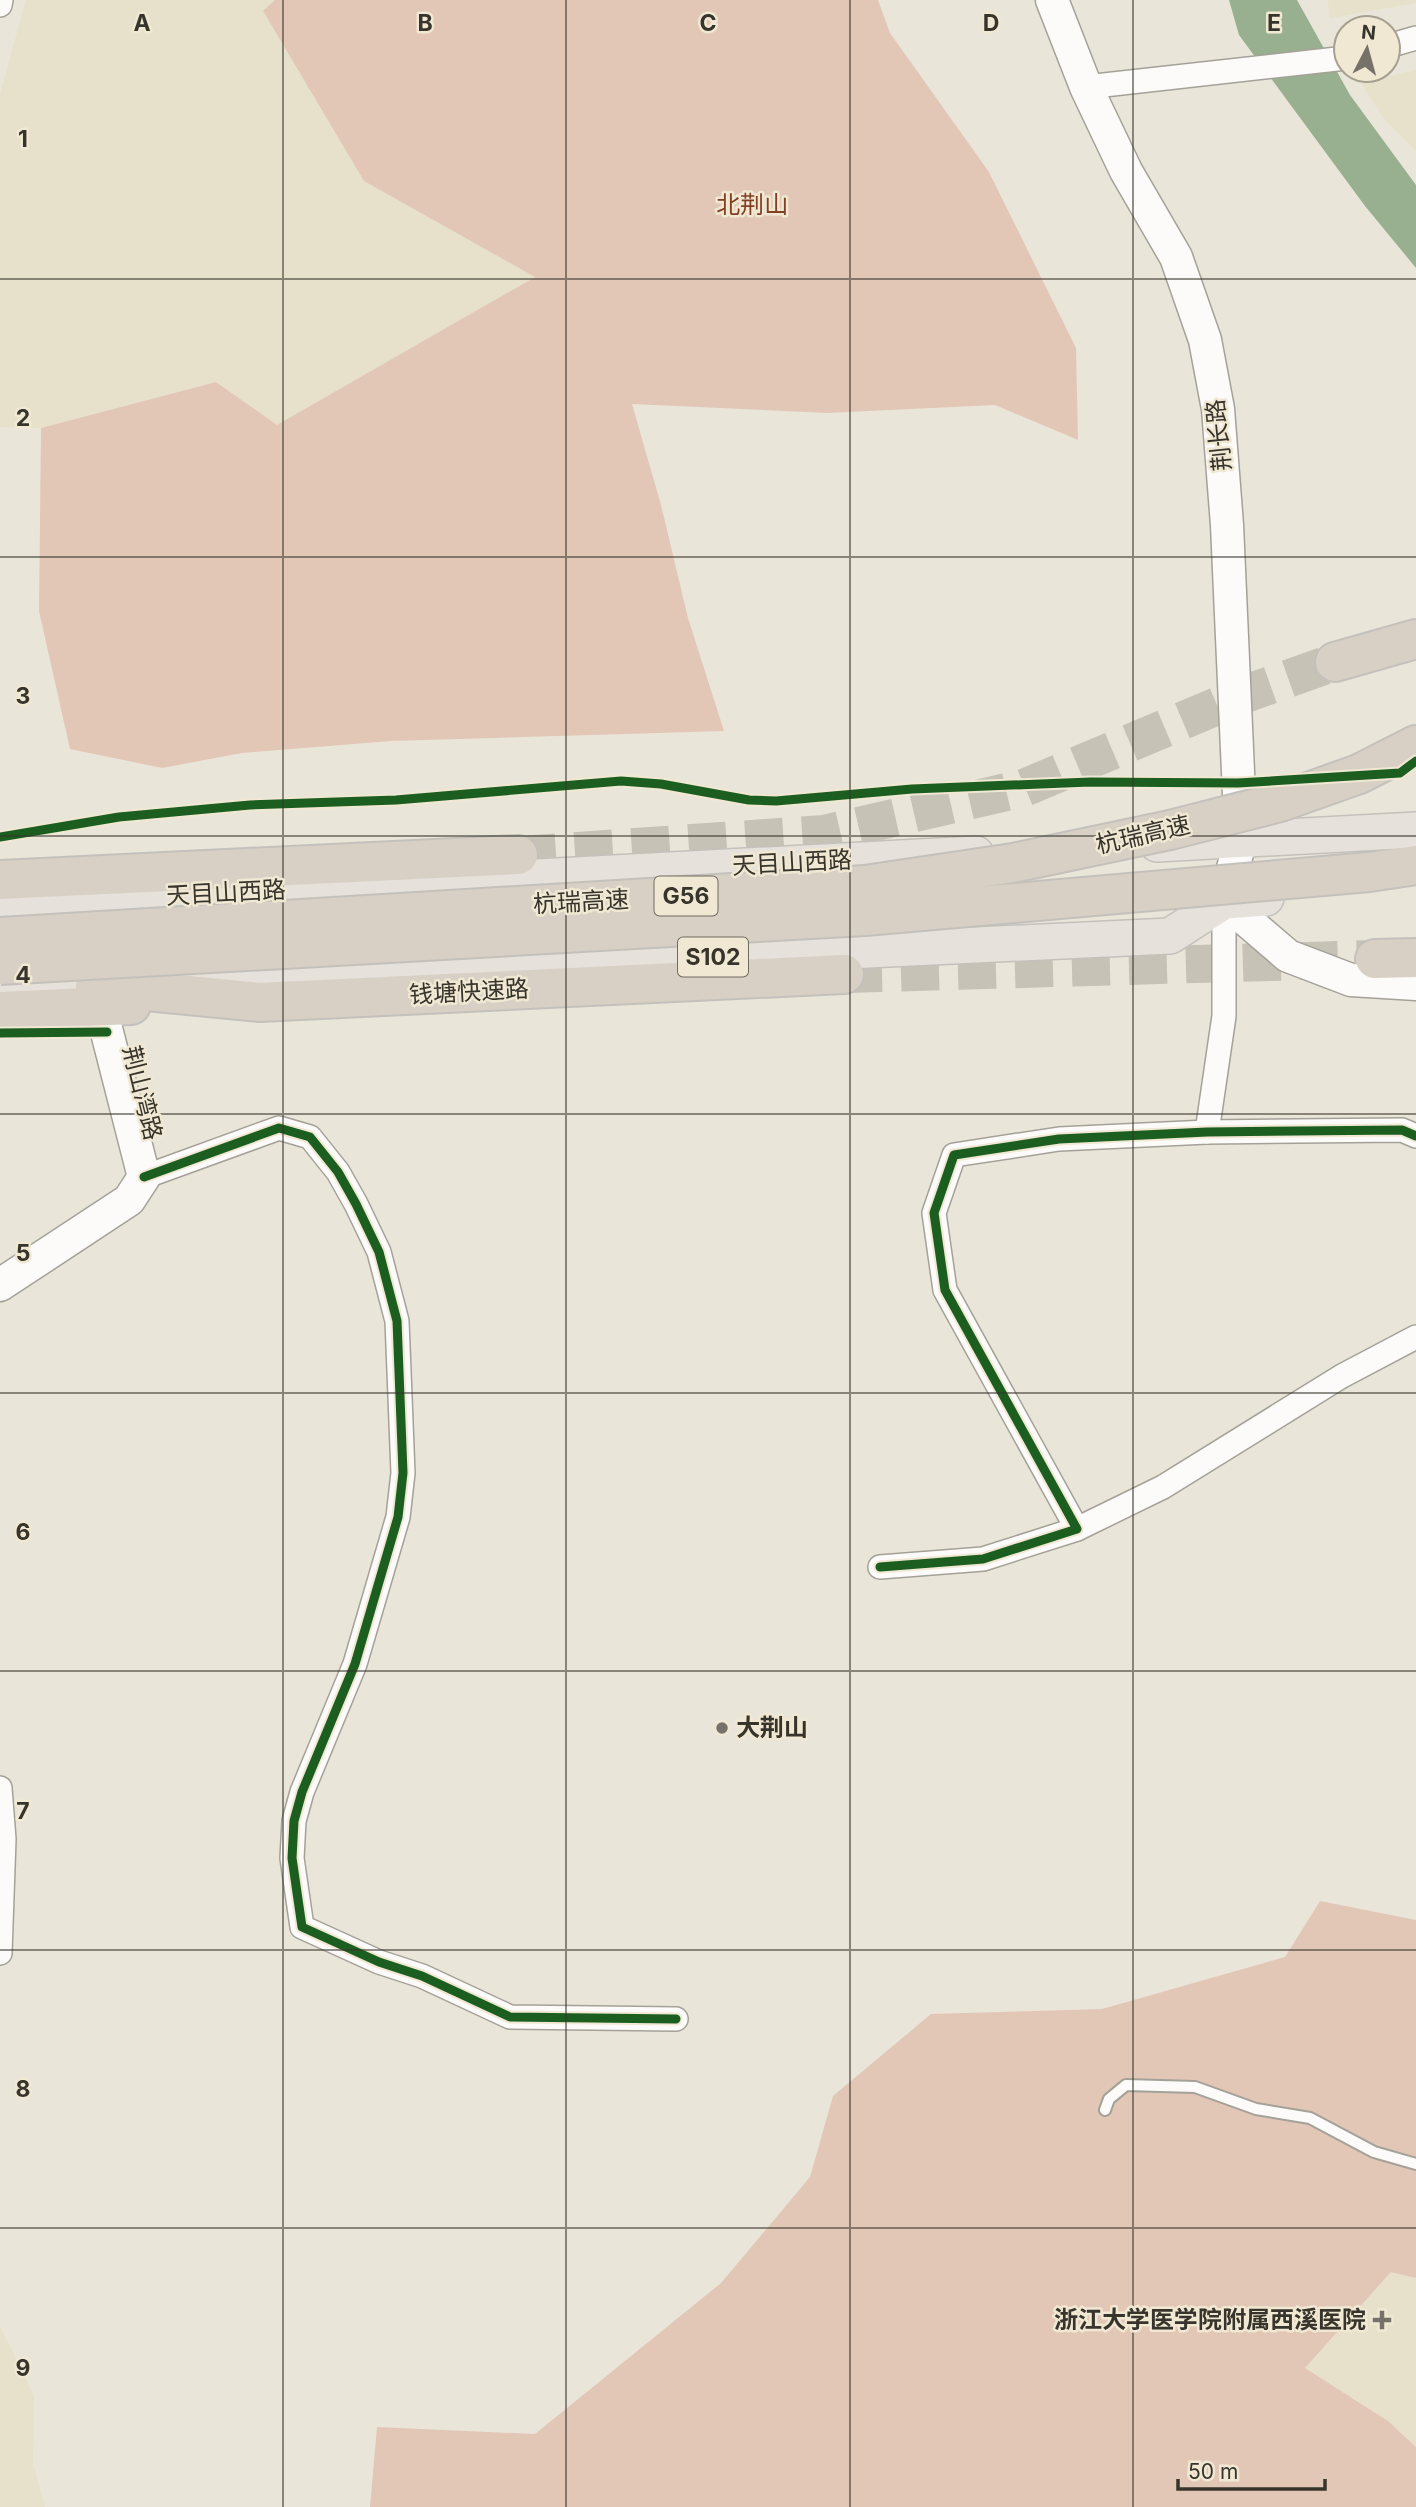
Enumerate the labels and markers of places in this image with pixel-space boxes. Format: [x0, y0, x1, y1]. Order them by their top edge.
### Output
place label: 大荆山 [736, 1713, 808, 1742]
marker: 大荆山 [714, 1720, 730, 1736]
place label: 浙江大学医学院附属西溪医院 [1054, 2305, 1366, 2334]
marker: 浙江大学医学院附属西溪医院 [1372, 2310, 1392, 2330]

